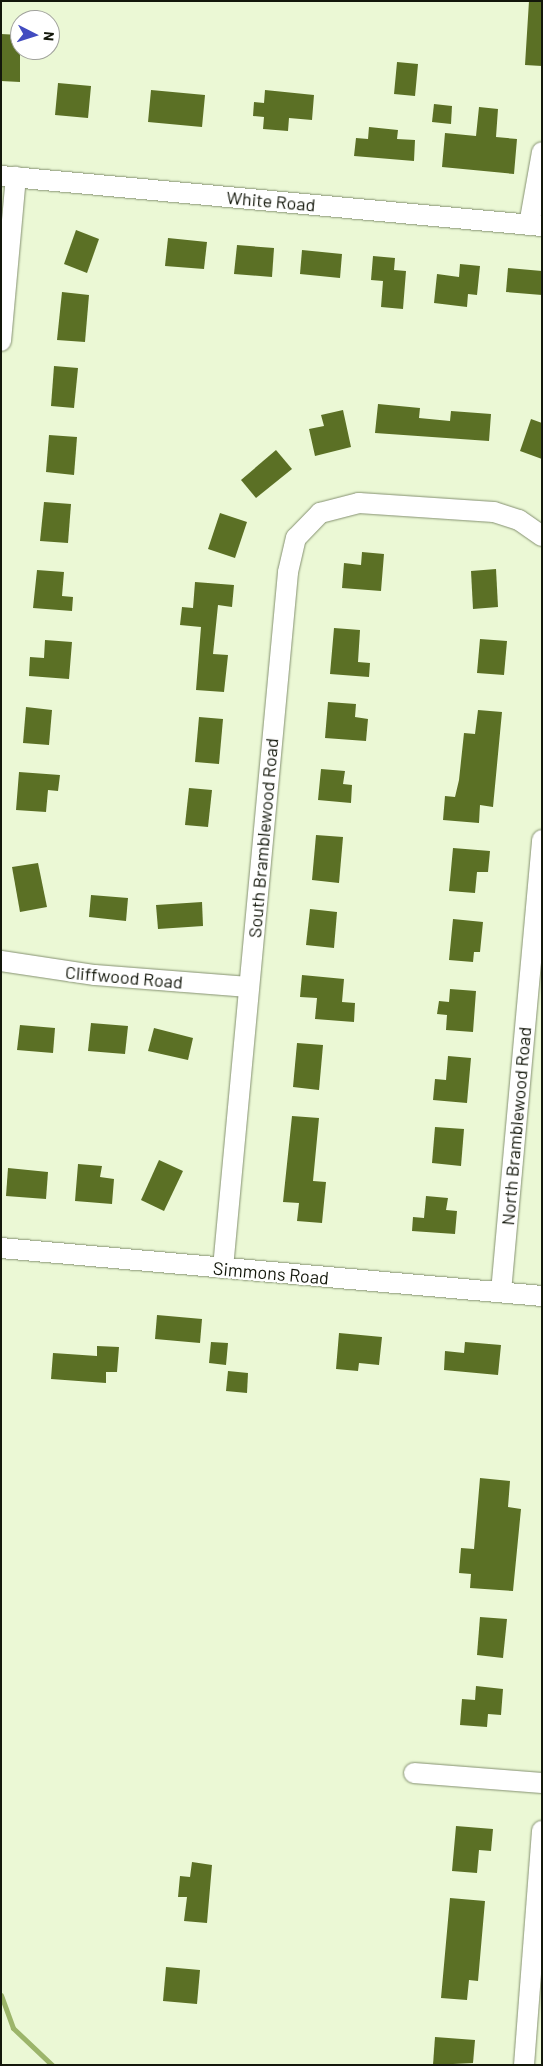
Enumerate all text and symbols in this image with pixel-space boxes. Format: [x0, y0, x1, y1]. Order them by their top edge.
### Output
north arrow [10, 10, 60, 60]
text: N [41, 31, 58, 42]
street label: White Road [226, 186, 316, 216]
street label: South Bramblewood Road [244, 737, 282, 939]
street label: Cliffwood Road [64, 961, 184, 993]
street label: North Bramblewood Road [497, 1026, 535, 1226]
street label: Simmons Road [212, 1257, 330, 1289]

